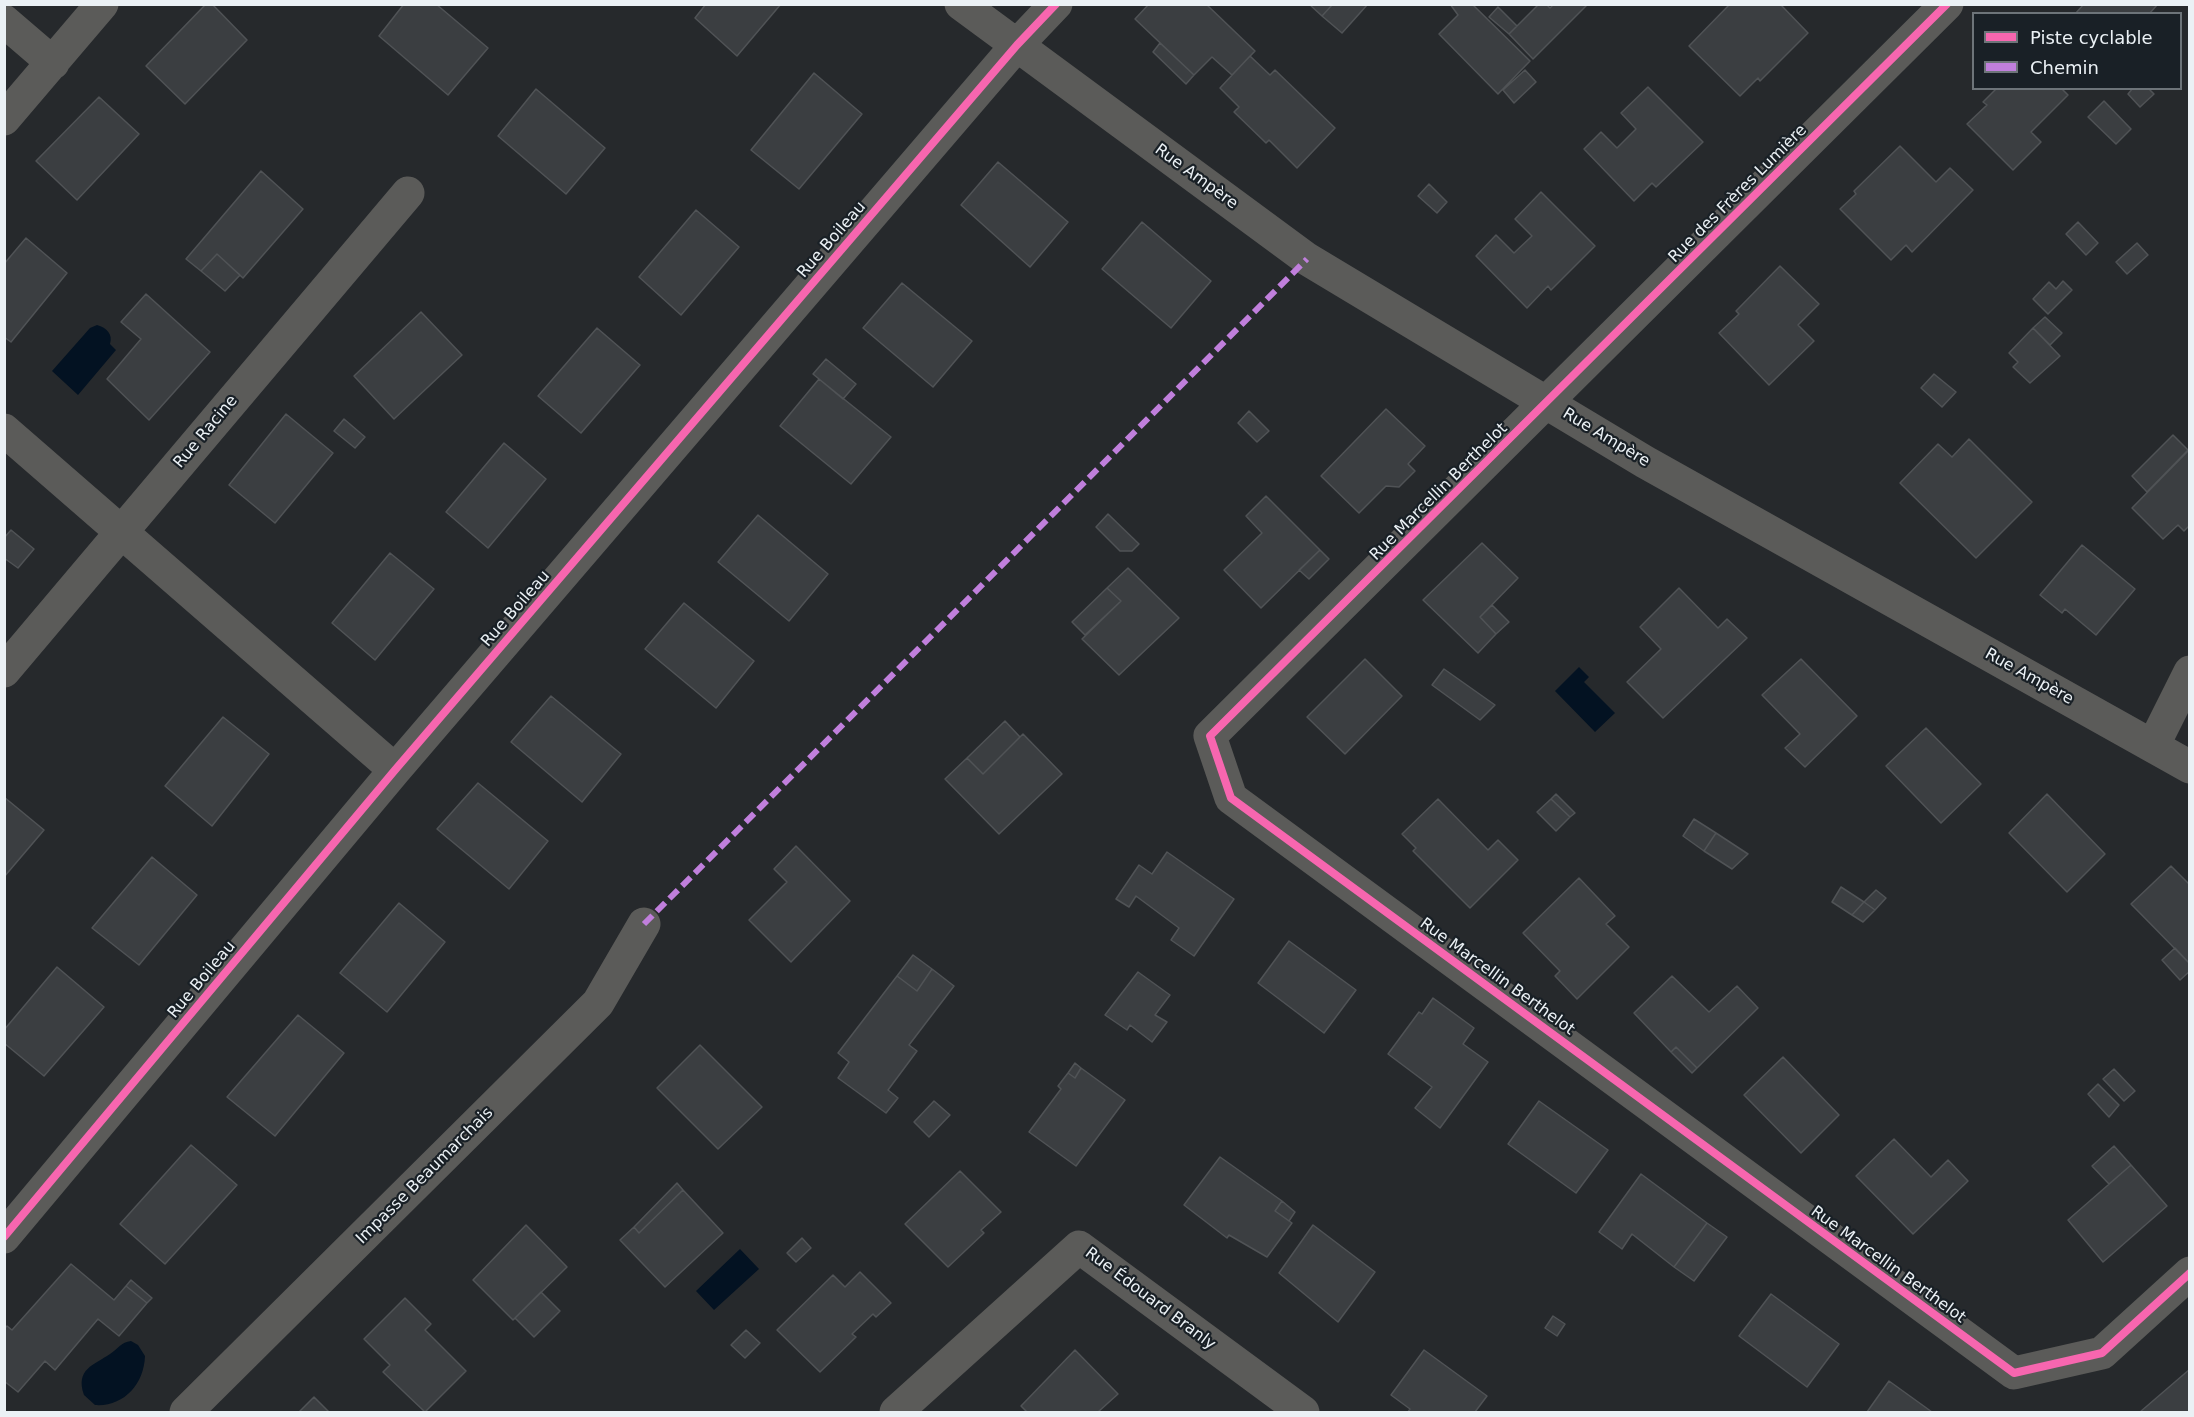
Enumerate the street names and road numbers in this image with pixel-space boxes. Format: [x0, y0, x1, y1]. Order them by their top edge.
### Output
street label: Rue des Frères Lumière [1665, 121, 1811, 267]
street label: Rue Ampère [1151, 140, 1241, 214]
street label: Rue Boileau [794, 198, 870, 282]
street label: Rue Racine [170, 392, 242, 472]
street label: Rue Ampère [1559, 405, 1653, 471]
street label: Rue Marcellin Berthelot [1366, 419, 1512, 565]
street label: Rue Boileau [478, 567, 554, 651]
street label: Rue Ampère [1981, 645, 2077, 709]
street label: Rue Marcellin Berthelot [1416, 914, 1578, 1040]
street label: Rue Boileau [164, 937, 240, 1023]
street label: Impasse Beaumarchais [353, 1104, 497, 1248]
street label: Rue Marcellin Berthelot [1807, 1202, 1969, 1328]
street label: Rue Édouard Branly [1081, 1244, 1219, 1354]

